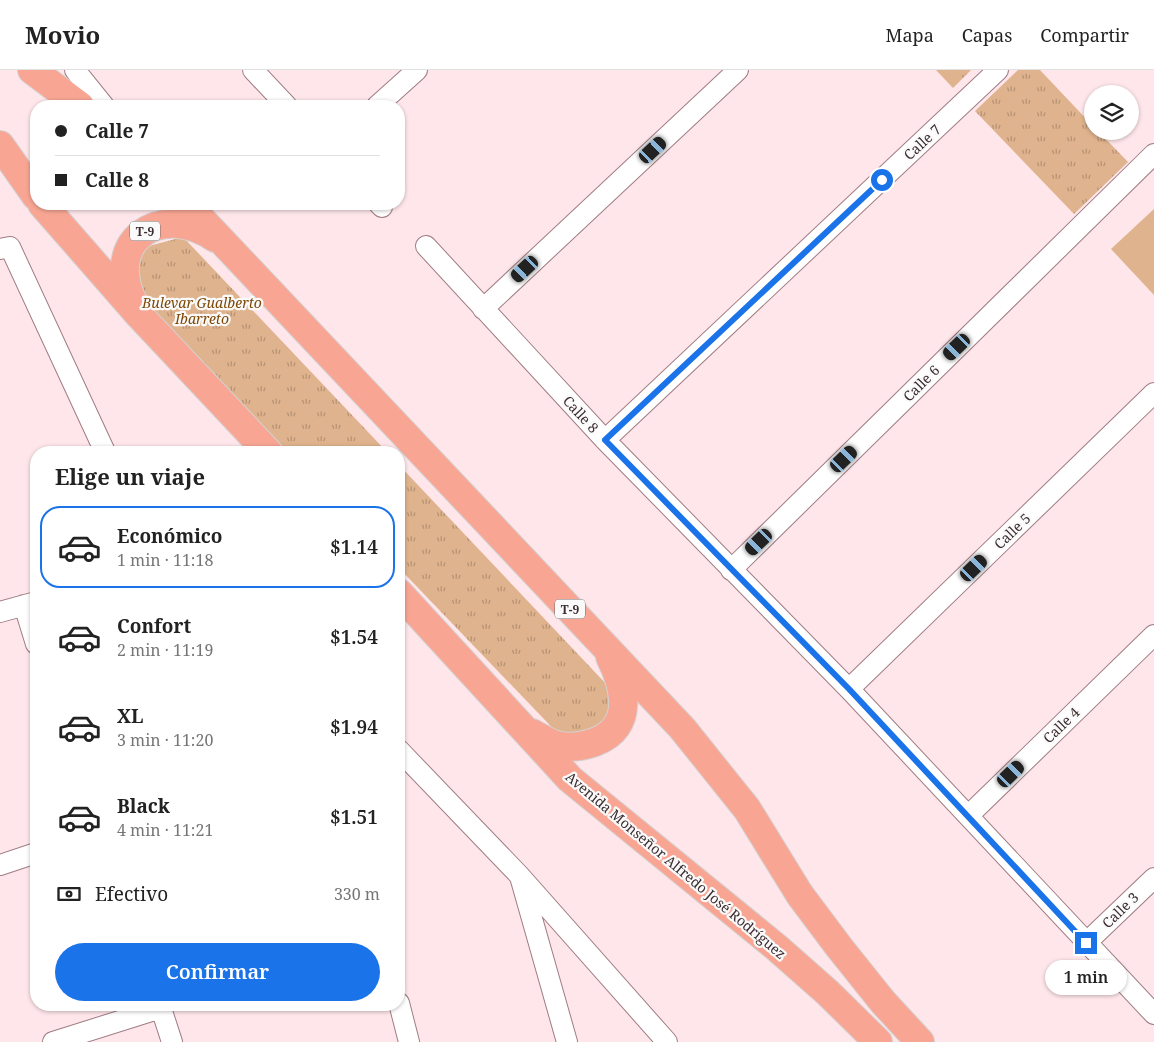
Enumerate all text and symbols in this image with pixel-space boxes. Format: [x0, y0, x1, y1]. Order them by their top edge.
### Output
text: Movio [25, 18, 100, 51]
text: Mapa [886, 23, 934, 47]
text: Capas [962, 23, 1012, 47]
text: Compartir [1040, 23, 1129, 47]
map controls [1084, 85, 1139, 140]
button: layers [1084, 85, 1139, 140]
text: Calle 7 [85, 118, 149, 144]
street label: Calle 7 [899, 120, 945, 164]
car [636, 134, 669, 166]
text: Calle 8 [85, 167, 149, 193]
route start [871, 169, 893, 191]
road number: T-9 [130, 222, 160, 240]
car [508, 253, 541, 285]
park label: Bulevar Gualberto Ibarreto [141, 293, 262, 328]
car [940, 331, 973, 363]
street label: Calle 6 [899, 361, 943, 405]
street label: Calle 8 [559, 391, 603, 437]
car [827, 443, 860, 475]
text: Elige un viaje [55, 461, 205, 491]
street label: Calle 5 [990, 509, 1034, 553]
text: Económico [117, 523, 223, 549]
icon: car [57, 525, 102, 570]
car [742, 526, 775, 558]
text: $1.14 [330, 534, 378, 560]
text: 1 min · 11:18 [117, 549, 213, 571]
car [957, 552, 990, 584]
road number: T-9 [555, 600, 585, 618]
text: Confort [117, 613, 191, 639]
icon: car [57, 615, 102, 660]
text: $1.54 [330, 624, 378, 650]
text: 2 min · 11:19 [117, 639, 213, 661]
text: XL [117, 703, 143, 729]
street label: Calle 4 [1039, 703, 1084, 747]
icon: car [57, 705, 102, 750]
text: $1.94 [330, 714, 378, 740]
text: 3 min · 11:20 [117, 729, 213, 751]
car [994, 758, 1027, 790]
street label: Avenida Monseñor Alfredo José Rodríguez [562, 767, 790, 963]
text: Black [117, 793, 170, 819]
icon: car [57, 795, 102, 840]
text: $1.51 [330, 804, 378, 830]
text: 4 min · 11:21 [117, 819, 213, 841]
icon: cash [55, 880, 83, 908]
text: Efectivo [95, 881, 168, 907]
text: 330 m [334, 883, 380, 905]
street label: Calle 3 [1098, 888, 1143, 932]
route end [1075, 932, 1097, 954]
button: Confirmar [55, 943, 380, 1001]
callout: 1 min [1045, 960, 1127, 996]
text: 1 min [1064, 966, 1108, 988]

